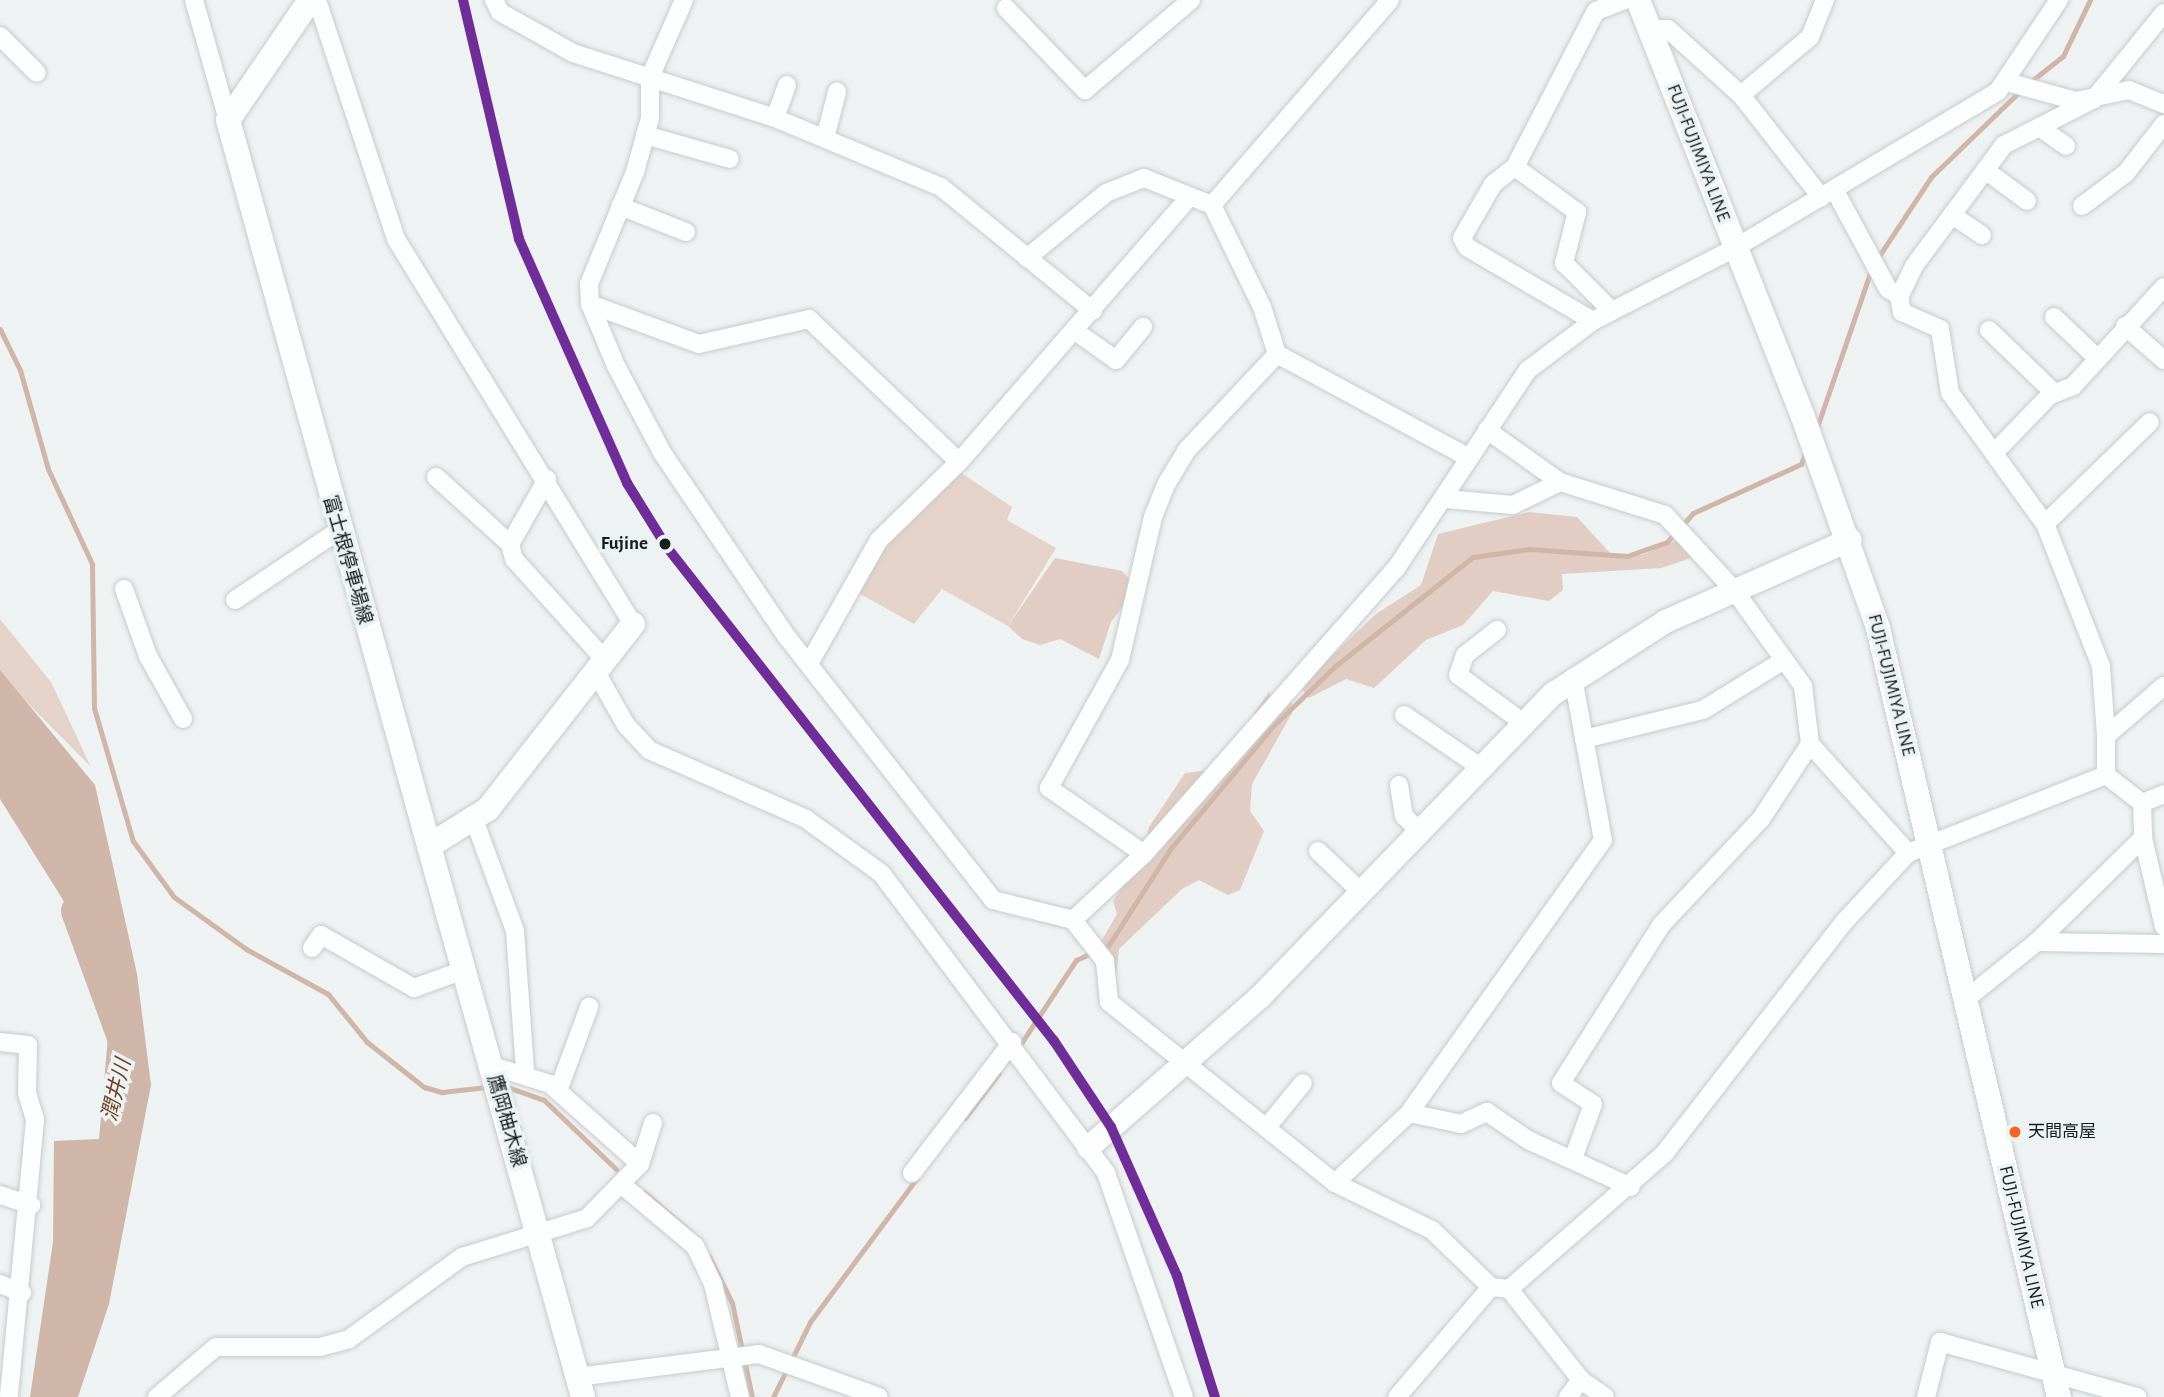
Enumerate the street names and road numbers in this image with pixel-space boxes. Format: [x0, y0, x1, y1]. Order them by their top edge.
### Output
street label: FUJI-FUJIMIYA LINE [1661, 81, 1735, 225]
street label: 富士根停車場線 [318, 493, 376, 627]
street label: FUJI-FUJIMIYA LINE [1862, 612, 1920, 758]
street label: 鷹岡柚木線 [482, 1072, 530, 1170]
street label: FUJI-FUJIMIYA LINE [1994, 1164, 2048, 1310]

